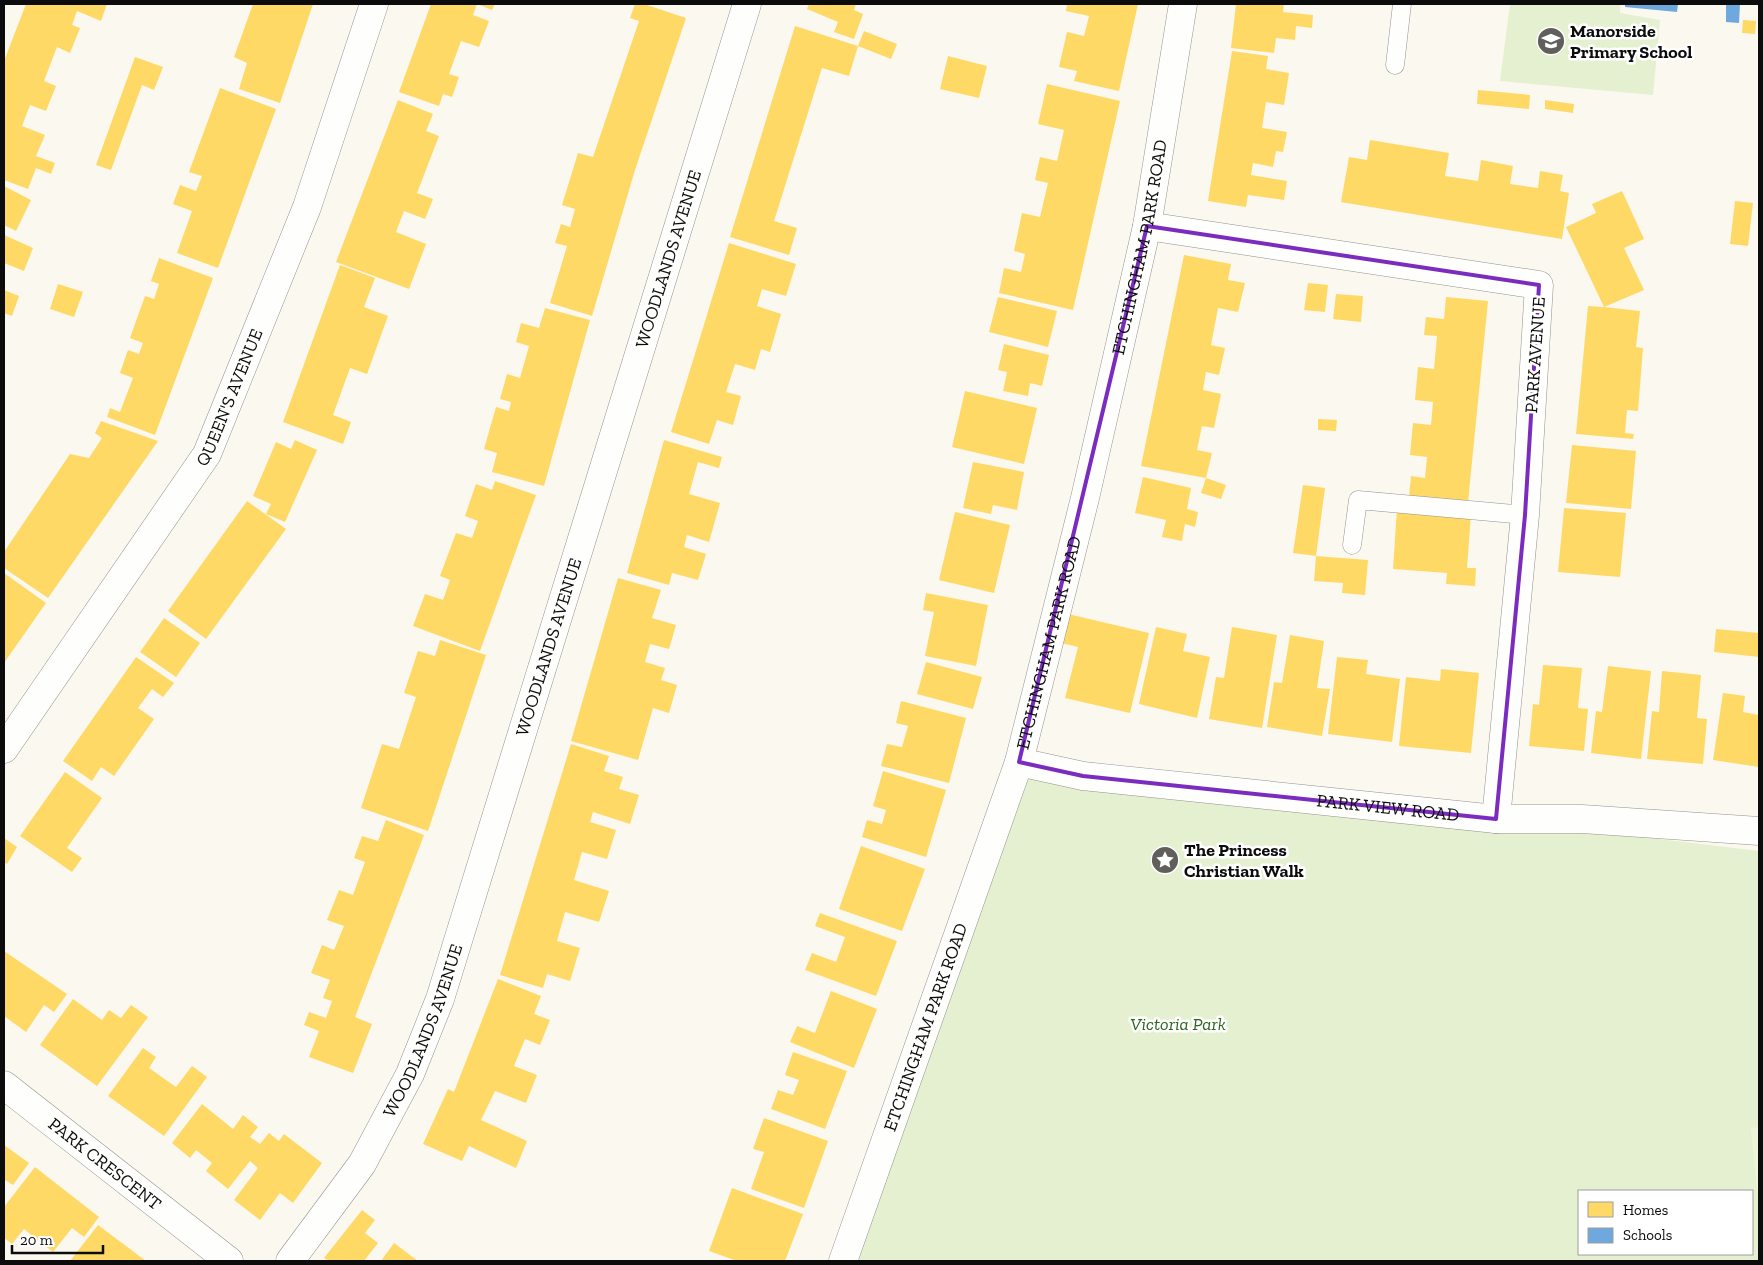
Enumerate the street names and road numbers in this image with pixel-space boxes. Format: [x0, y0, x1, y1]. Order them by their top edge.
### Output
street label: ETCHINGHAM PARK ROAD [1107, 138, 1172, 357]
street label: WOODLANDS AVENUE [631, 167, 706, 351]
street label: PARK AVENUE [1520, 296, 1550, 414]
street label: QUEEN'S AVENUE [191, 325, 268, 470]
street label: ETCHINGHAM PARK ROAD [1012, 534, 1086, 752]
street label: WOODLANDS AVENUE [511, 555, 586, 739]
street label: PARK VIEW ROAD [1315, 789, 1460, 826]
street label: ETCHINGHAM PARK ROAD [879, 920, 972, 1134]
street label: WOODLANDS AVENUE [378, 941, 467, 1121]
street label: PARK CRESCENT [44, 1113, 166, 1215]

